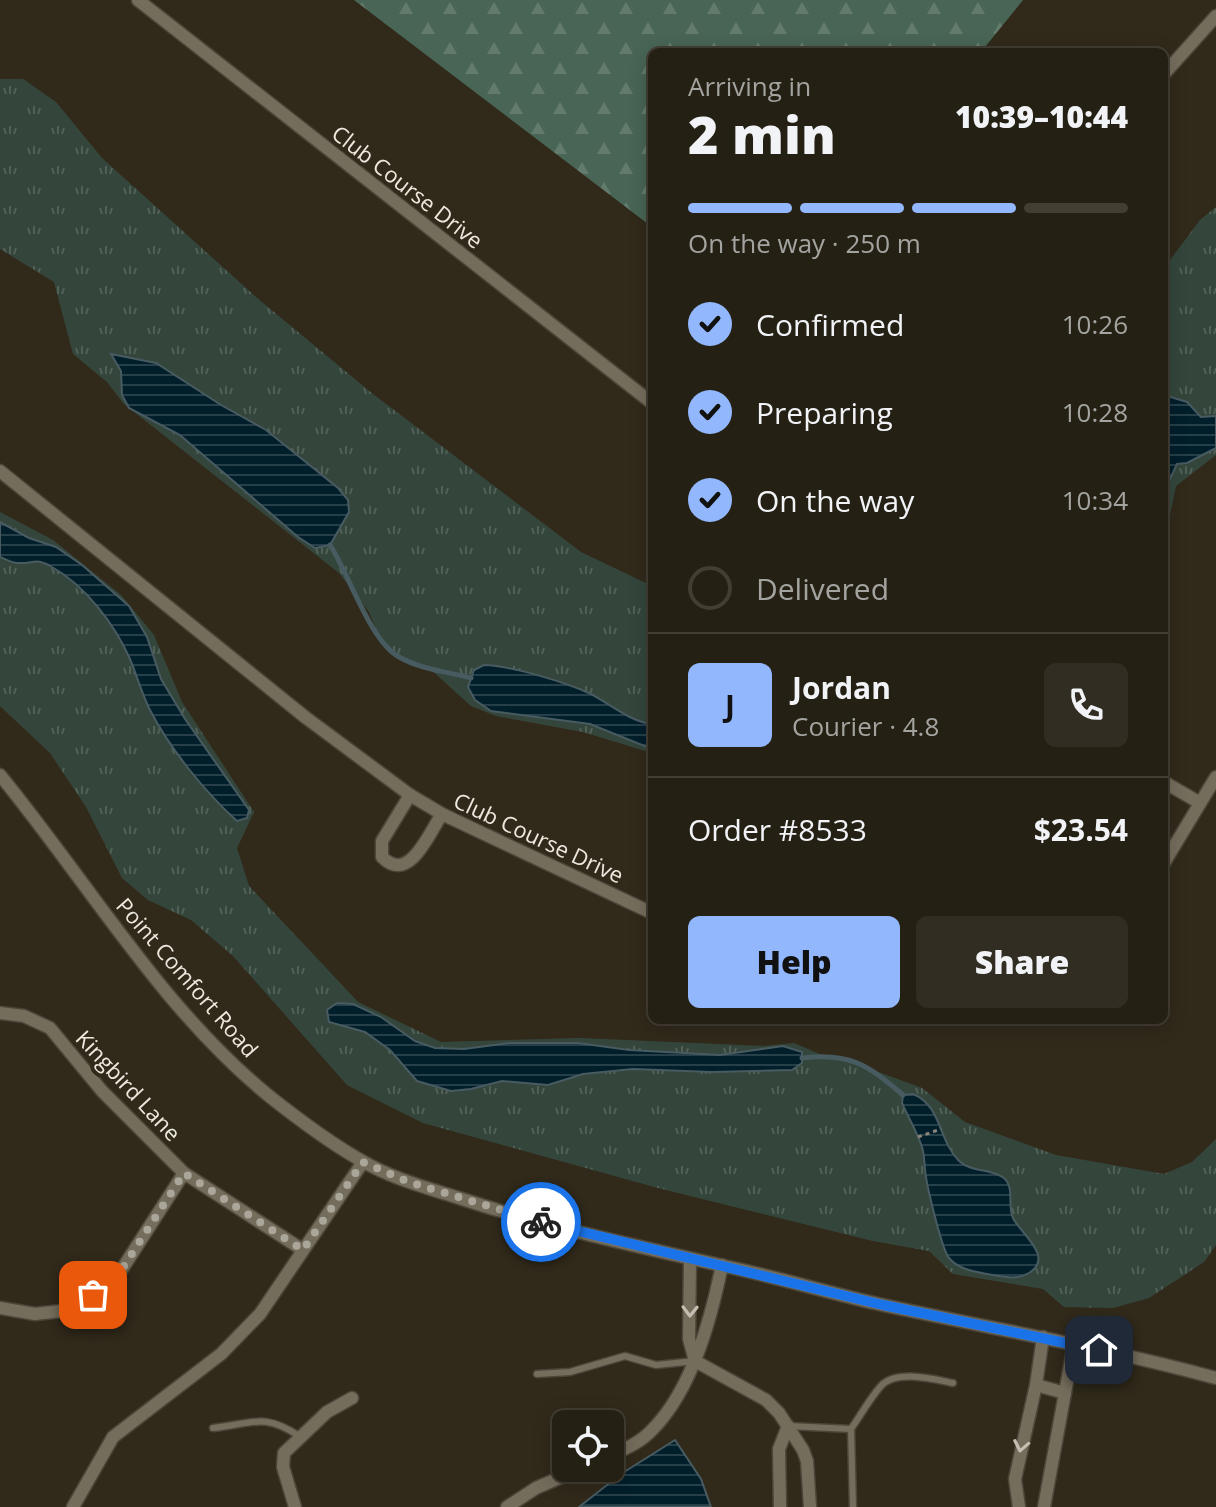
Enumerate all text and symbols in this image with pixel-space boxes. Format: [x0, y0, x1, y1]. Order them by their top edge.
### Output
text: Arriving in [688, 68, 811, 104]
text: 10:39–10:44 [955, 96, 1128, 137]
text: 2 min [688, 98, 836, 169]
street label: Club Course Drive [326, 118, 490, 254]
text: On the way · 250 m [688, 225, 921, 261]
icon: check [688, 302, 732, 346]
text: Confirmed [756, 304, 904, 345]
text: 10:26 [1062, 306, 1128, 342]
icon: check [688, 390, 732, 434]
text: Preparing [756, 392, 893, 433]
text: 10:28 [1062, 394, 1128, 430]
icon: check [688, 478, 732, 522]
text: On the way [756, 480, 914, 521]
text: 10:34 [1062, 482, 1128, 518]
text: Delivered [756, 568, 889, 609]
button: phone [1044, 663, 1128, 747]
text: Jordan [792, 667, 891, 708]
text: J [725, 685, 735, 726]
text: Courier · 4.8 [792, 708, 939, 744]
street label: Club Course Drive [449, 785, 629, 889]
text: Order #8533 [688, 809, 867, 850]
text: $23.54 [1034, 809, 1128, 850]
street label: Point Comfort Road [110, 891, 266, 1063]
button: Help [688, 916, 900, 1008]
button: Share [916, 916, 1128, 1008]
street label: Kingbird Lane [70, 1023, 188, 1147]
courier [501, 1182, 581, 1262]
icon: bike [519, 1200, 563, 1244]
pin [59, 1261, 127, 1329]
icon: bag [71, 1273, 115, 1317]
one-way arrow [681, 1305, 698, 1318]
pin [1065, 1316, 1133, 1384]
icon: home [1077, 1328, 1121, 1372]
map controls [552, 1410, 624, 1482]
button: locate [552, 1410, 624, 1482]
one-way arrow [1013, 1438, 1030, 1452]

